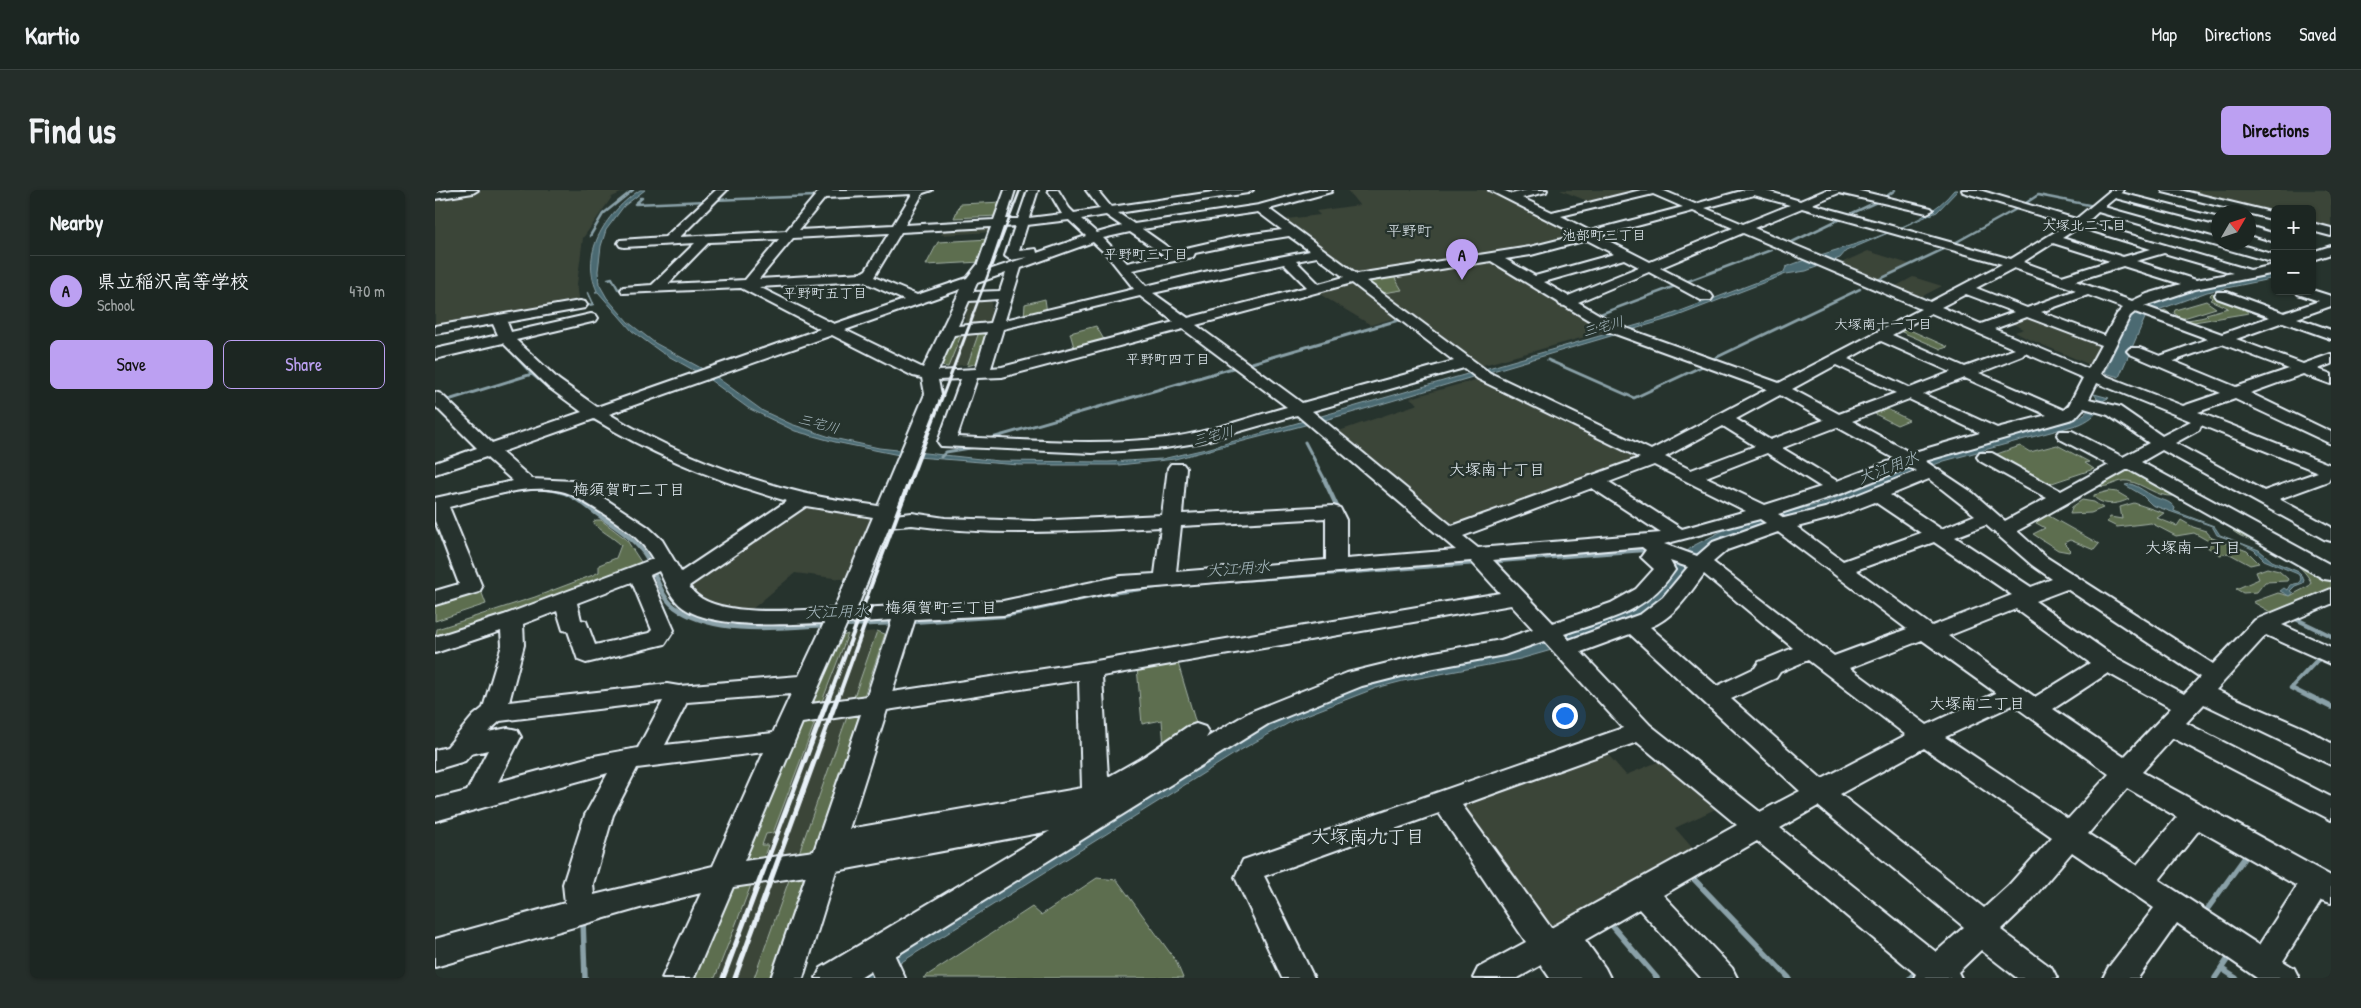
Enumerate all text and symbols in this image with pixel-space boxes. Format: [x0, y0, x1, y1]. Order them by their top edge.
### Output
text: Kartio [25, 19, 80, 51]
text: Map [2152, 22, 2177, 47]
text: Directions [2205, 22, 2271, 47]
text: Saved [2299, 22, 2336, 47]
button: Directions [2221, 106, 2331, 155]
text: Find us [30, 107, 116, 154]
north arrow [2211, 205, 2256, 250]
map controls [2271, 205, 2316, 295]
button: + [2271, 205, 2316, 250]
text: Nearby [50, 208, 103, 237]
district label: 大塚北二丁目 [2042, 215, 2126, 234]
district label: 平野町 [1386, 220, 1432, 241]
district label: 池部町三丁目 [1562, 225, 1646, 244]
pin: A [1446, 239, 1478, 280]
district label: 平野町三丁目 [1104, 244, 1188, 263]
button: − [2271, 250, 2316, 295]
text: 県立稲沢高等学校 [97, 268, 249, 294]
text: A [62, 280, 70, 302]
text: 470 m [349, 280, 385, 302]
district label: 平野町五丁目 [783, 283, 867, 302]
text: School [97, 294, 134, 316]
water label: 三宅川 [1580, 311, 1626, 341]
district label: 大塚南十一丁目 [1834, 314, 1932, 333]
button: Save [50, 340, 213, 389]
button: Share [223, 340, 385, 389]
district label: 平野町四丁目 [1126, 349, 1210, 368]
water label: 三宅川 [796, 408, 842, 438]
water label: 三宅川 [1190, 421, 1236, 449]
water label: 大江用水 [1854, 445, 1922, 489]
district label: 大塚南十丁目 [1449, 458, 1545, 480]
district label: 梅須賀町二丁目 [573, 478, 685, 500]
district label: 大塚南一丁目 [2145, 536, 2241, 558]
water label: 大江用水 [1205, 555, 1271, 581]
district label: 梅須賀町三丁目 [885, 596, 997, 618]
water label: 大江用水 [805, 599, 869, 623]
district label: 大塚南二丁目 [1929, 692, 2025, 714]
your location [1552, 703, 1578, 729]
district label: 大塚南九丁目 [1311, 823, 1425, 849]

